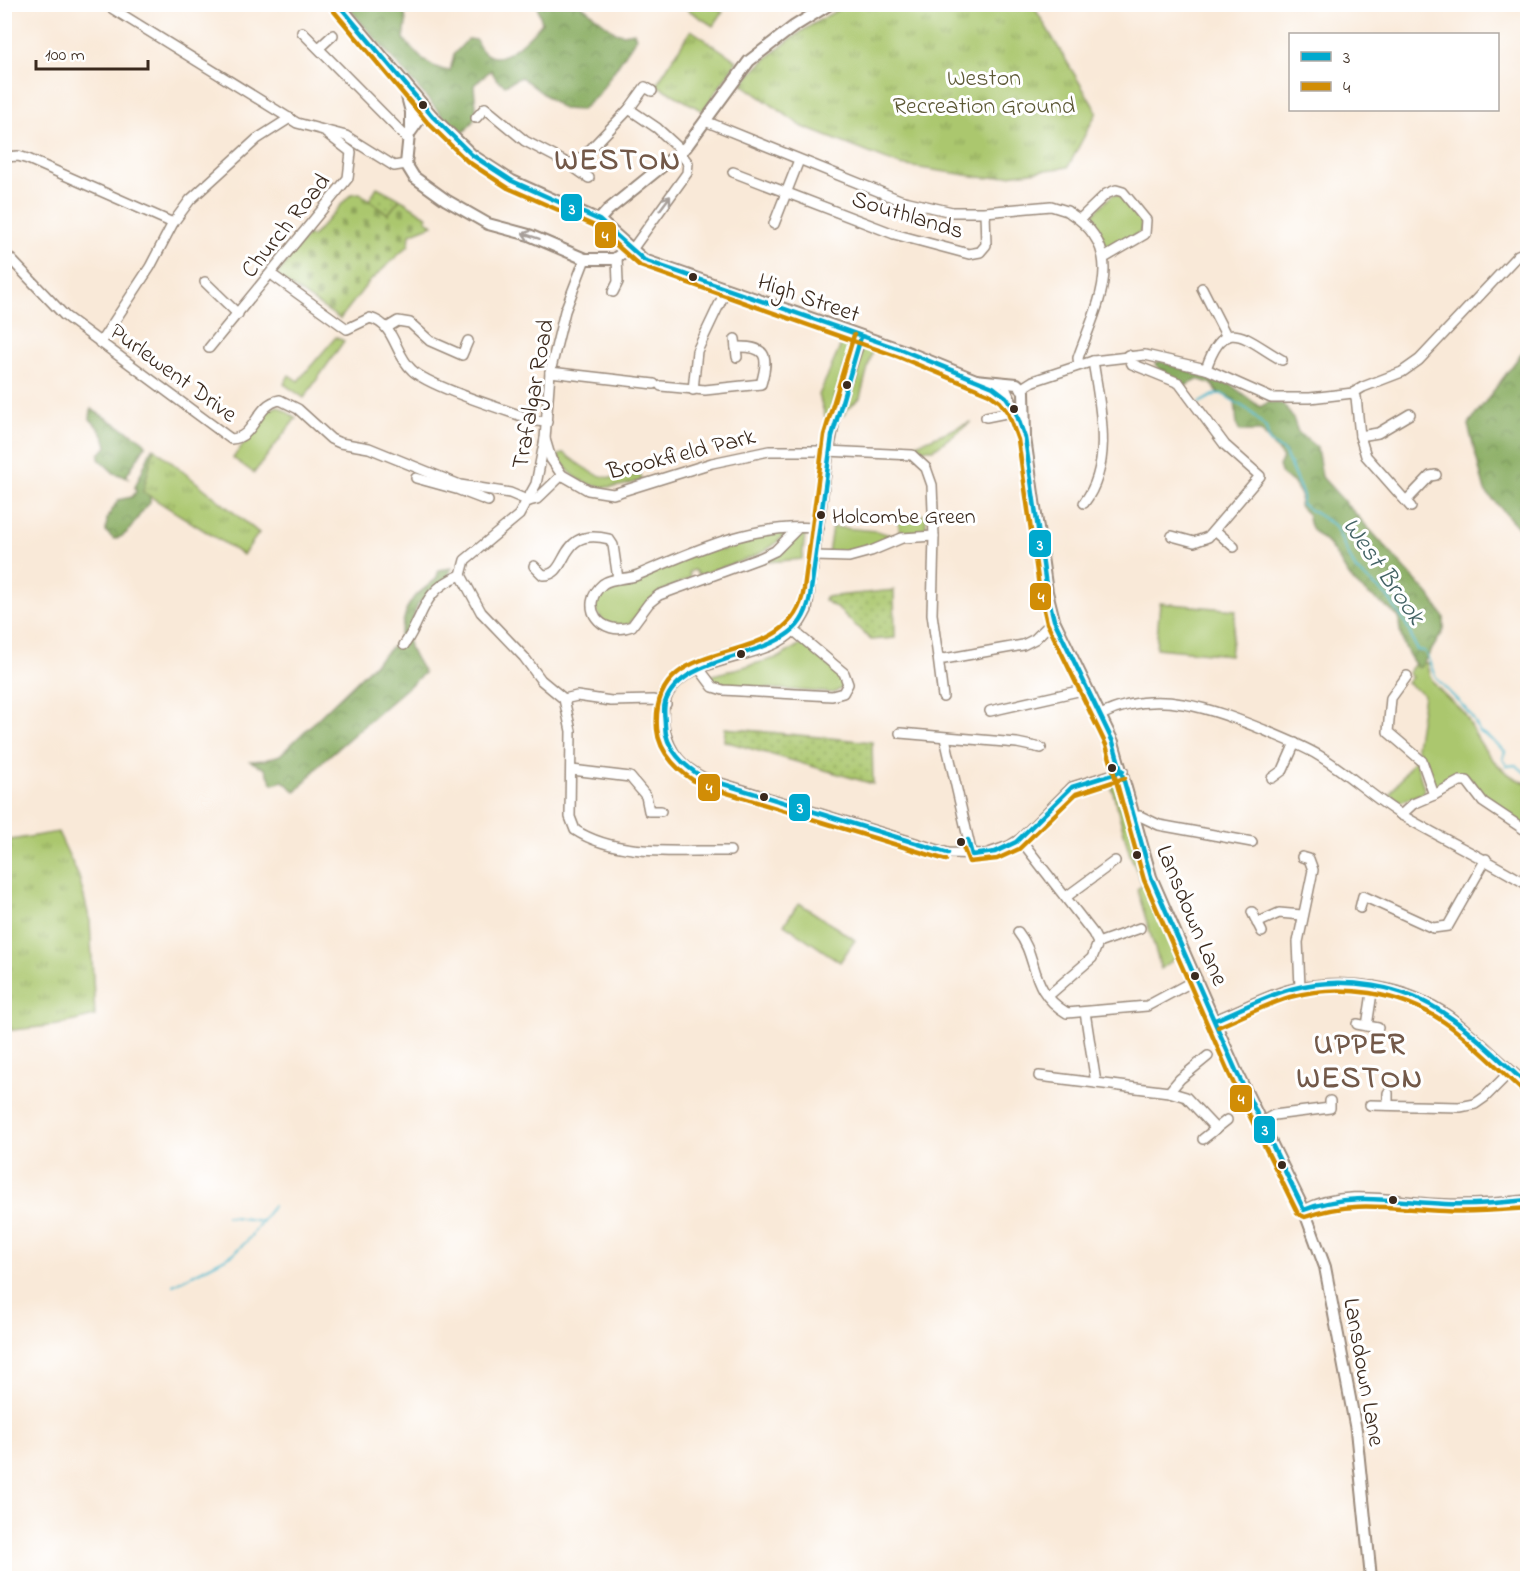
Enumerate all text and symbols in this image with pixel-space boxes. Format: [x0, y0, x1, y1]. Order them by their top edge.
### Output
scale bar [36, 33, 148, 71]
legend [1289, 33, 1499, 111]
text: 100 m [45, 43, 85, 69]
text: 3 [1343, 46, 1350, 72]
park label: Weston Recreation Ground [893, 62, 1076, 125]
text: 4 [1343, 76, 1351, 102]
unlabelled marker [417, 99, 429, 111]
district label: WESTON [555, 140, 681, 184]
street label: Church Road [234, 166, 340, 287]
street label: Southlands [847, 183, 968, 250]
line badge: 3 [560, 193, 583, 222]
one-way arrow [658, 195, 671, 211]
text: 3 [568, 198, 576, 222]
line badge: 4 [594, 221, 617, 249]
text: 4 [601, 225, 609, 249]
one-way arrow [522, 230, 541, 241]
street label: High Street [752, 266, 864, 333]
unlabelled marker [687, 271, 699, 283]
street label: Purlewent Drive [101, 316, 244, 433]
street label: Trafalgar Road [504, 316, 565, 472]
unlabelled marker [841, 379, 853, 391]
unlabelled marker [1008, 403, 1020, 415]
street label: Brookfield Park [603, 420, 760, 491]
place label: Holcombe Green [832, 502, 976, 534]
marker: Holcombe Green [815, 509, 827, 521]
water label: West Brook [1332, 510, 1434, 635]
line badge: 3 [1028, 529, 1052, 558]
text: 3 [1036, 534, 1044, 558]
line badge: 4 [1029, 582, 1052, 611]
text: 4 [1037, 586, 1045, 610]
unlabelled marker [735, 648, 747, 660]
unlabelled marker [1106, 762, 1118, 774]
line badge: 4 [697, 773, 721, 802]
text: 4 [705, 777, 713, 801]
unlabelled marker [758, 791, 770, 803]
line badge: 3 [788, 793, 811, 822]
text: 3 [796, 797, 804, 821]
unlabelled marker [955, 836, 967, 848]
street label: Lansdown Lane [1145, 840, 1236, 992]
unlabelled marker [1131, 849, 1143, 861]
unlabelled marker [1189, 970, 1201, 982]
district label: UPPER WESTON [1297, 1024, 1423, 1102]
line badge: 4 [1229, 1084, 1253, 1113]
text: 4 [1237, 1088, 1245, 1112]
line badge: 3 [1253, 1115, 1276, 1144]
text: 3 [1261, 1119, 1269, 1143]
unlabelled marker [1276, 1159, 1288, 1171]
unlabelled marker [1387, 1194, 1399, 1206]
street label: Lansdown Lane [1332, 1296, 1393, 1450]

